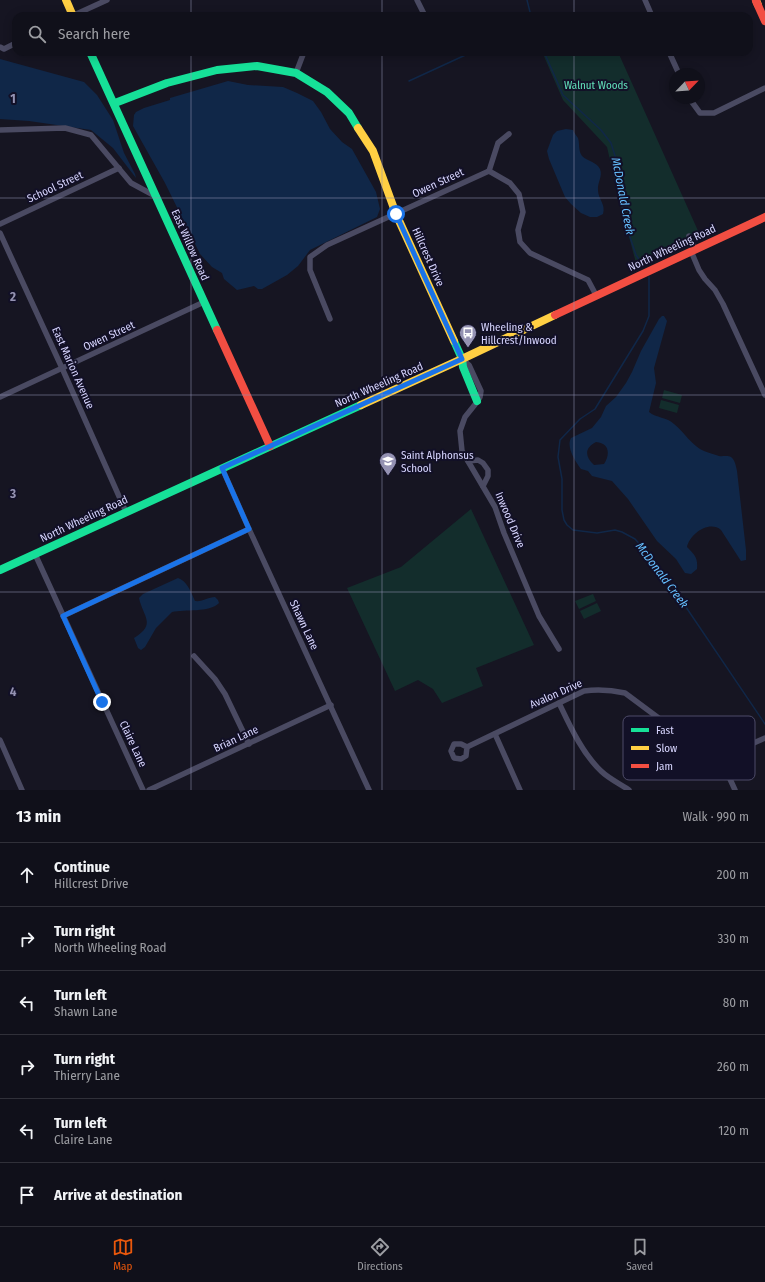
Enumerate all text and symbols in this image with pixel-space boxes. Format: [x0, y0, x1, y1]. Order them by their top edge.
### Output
search box [12, 12, 753, 56]
icon: search [26, 23, 48, 45]
text: Search here [58, 25, 130, 43]
north arrow [669, 68, 705, 104]
park label: Walnut Woods [564, 79, 628, 92]
text: 1 [10, 91, 16, 106]
water label: McDonald Creek [609, 156, 637, 236]
street label: Owen Street [410, 165, 466, 201]
street label: School Street [25, 168, 85, 206]
route start [387, 205, 405, 223]
street label: East Willow Road [169, 207, 211, 283]
street label: North Wheeling Road [626, 222, 718, 274]
street label: Hillcrest Drive [409, 226, 447, 288]
text: 2 [9, 289, 16, 304]
street label: Owen Street [81, 318, 137, 354]
place label: Wheeling & Hillcrest/Inwood [481, 321, 557, 347]
bus stop icon: Wheeling & Hillcrest/Inwood [458, 323, 478, 348]
street label: East Marion Avenue [49, 325, 97, 411]
street label: North Wheeling Road [333, 360, 425, 410]
place label: Saint Alphonsus School [401, 449, 474, 475]
school or university icon: Saint Alphonsus School [378, 451, 398, 476]
text: 3 [9, 486, 16, 501]
street label: Inwood Drive [492, 490, 528, 550]
street label: North Wheeling Road [38, 493, 130, 545]
water label: McDonald Creek [633, 539, 691, 611]
street label: Shawn Lane [287, 598, 321, 652]
street label: Avalon Drive [528, 677, 584, 711]
text: 4 [10, 684, 17, 699]
route end [93, 693, 111, 711]
legend [623, 716, 755, 780]
street label: Claire Lane [117, 719, 149, 769]
street label: Brian Lane [212, 723, 260, 755]
text: Fast [656, 724, 674, 737]
text: Slow [656, 742, 677, 755]
text: Jam [656, 760, 673, 773]
text: 13 min [16, 806, 61, 827]
text: Walk · 990 m [683, 809, 749, 824]
text: Continue [54, 858, 110, 876]
icon: ahead [16, 864, 38, 886]
text: 200 m [717, 867, 749, 882]
text: Hillcrest Drive [54, 876, 129, 891]
text: Turn right [54, 922, 115, 940]
icon: right [16, 928, 38, 950]
text: 330 m [717, 931, 749, 946]
text: North Wheeling Road [54, 940, 167, 955]
text: Turn left [54, 986, 107, 1004]
icon: left [16, 992, 38, 1014]
text: 80 m [723, 995, 749, 1010]
text: Shawn Lane [54, 1004, 117, 1019]
text: Turn right [54, 1050, 115, 1068]
icon: right [16, 1056, 38, 1078]
text: 260 m [717, 1059, 749, 1074]
text: Thierry Lane [54, 1068, 120, 1083]
text: Turn left [54, 1114, 107, 1132]
icon: left [16, 1120, 38, 1142]
text: 120 m [718, 1123, 749, 1138]
text: Claire Lane [54, 1132, 112, 1147]
icon: arrive [16, 1184, 38, 1206]
text: Arrive at destination [54, 1186, 182, 1204]
tab: Map [112, 1236, 134, 1273]
tab: Directions [357, 1236, 403, 1273]
tab: Saved [626, 1236, 653, 1273]

